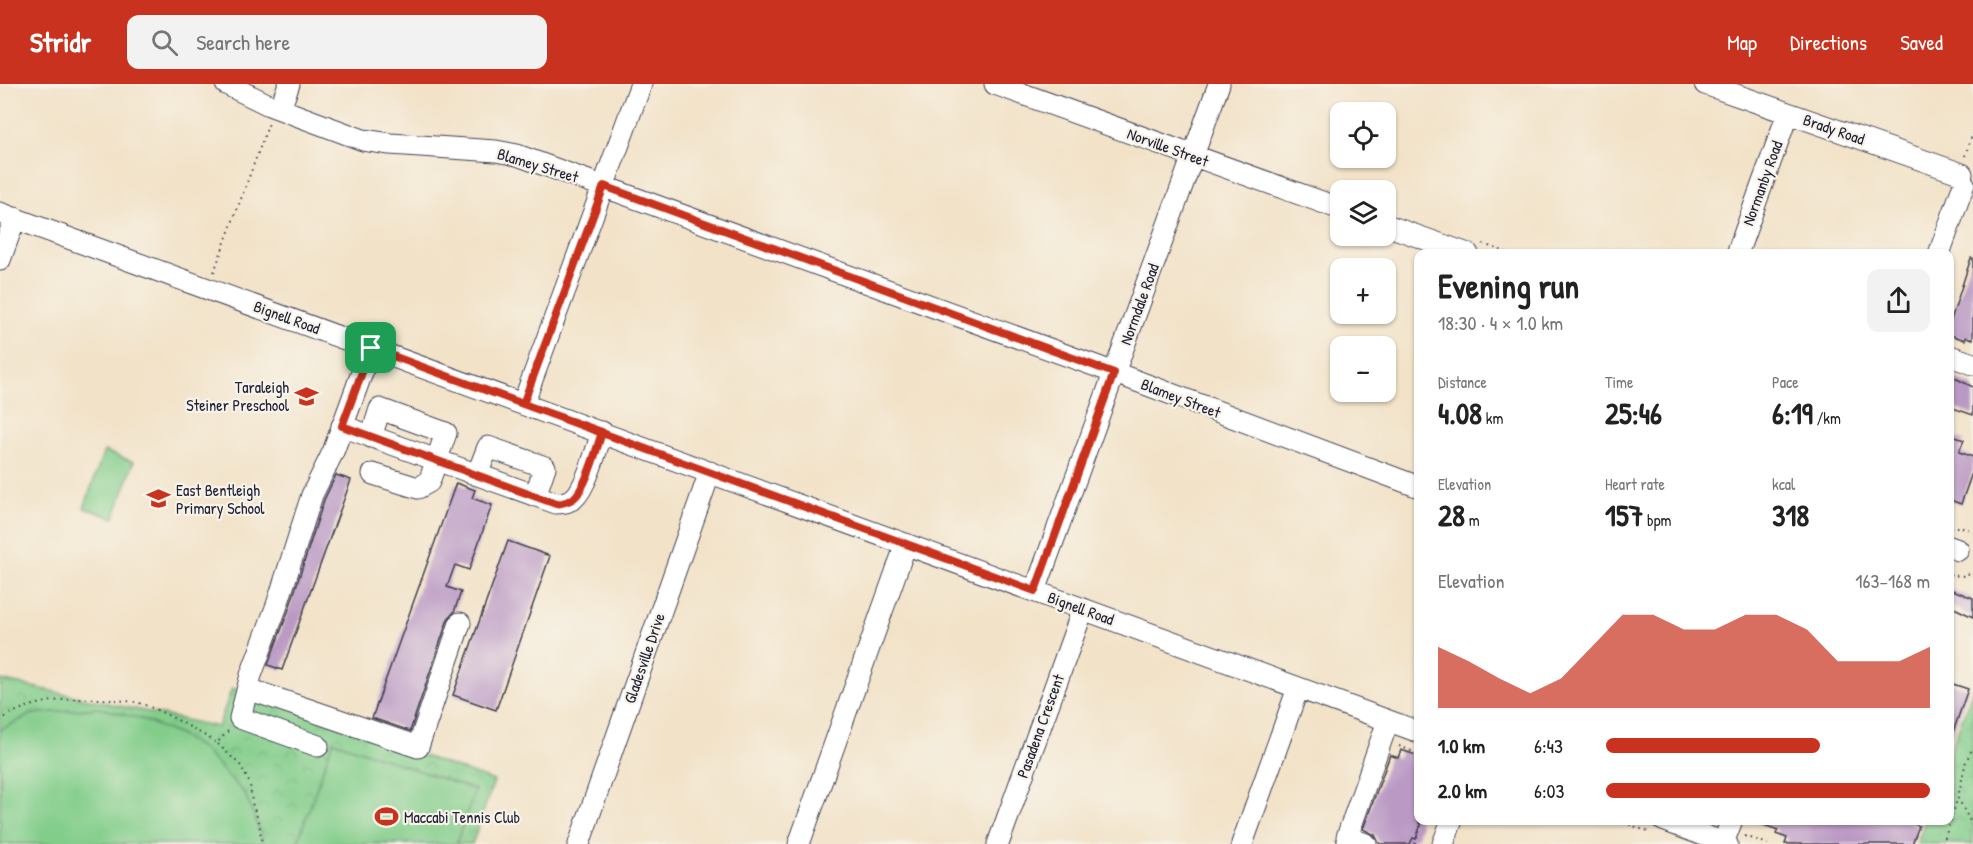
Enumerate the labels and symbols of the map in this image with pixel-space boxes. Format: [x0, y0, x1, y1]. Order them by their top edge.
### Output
street label: Brady Road [1800, 108, 1868, 150]
street label: Norville Street [1124, 122, 1212, 172]
street label: Normanby Road [1736, 138, 1788, 228]
street label: Blamey Street [495, 142, 582, 188]
street label: Normdale Road [1114, 260, 1164, 348]
street label: Bignell Road [251, 295, 323, 339]
pin [345, 322, 396, 373]
street label: Blamey Street [1138, 373, 1224, 423]
place label: Taraleigh Steiner Preschool [186, 376, 290, 416]
school or university icon: Taraleigh Steiner Preschool [294, 383, 320, 409]
place label: East Bentleigh Primary School [176, 479, 265, 519]
school or university icon: East Bentleigh Primary School [145, 486, 171, 512]
street label: Bignell Road [1045, 586, 1117, 630]
street label: Gladesville Drive [618, 609, 670, 706]
street label: Pasadena Crescent [1011, 671, 1069, 781]
sports icon: Maccabi Tennis Club [373, 804, 399, 830]
place label: Maccabi Tennis Club [404, 806, 520, 828]

